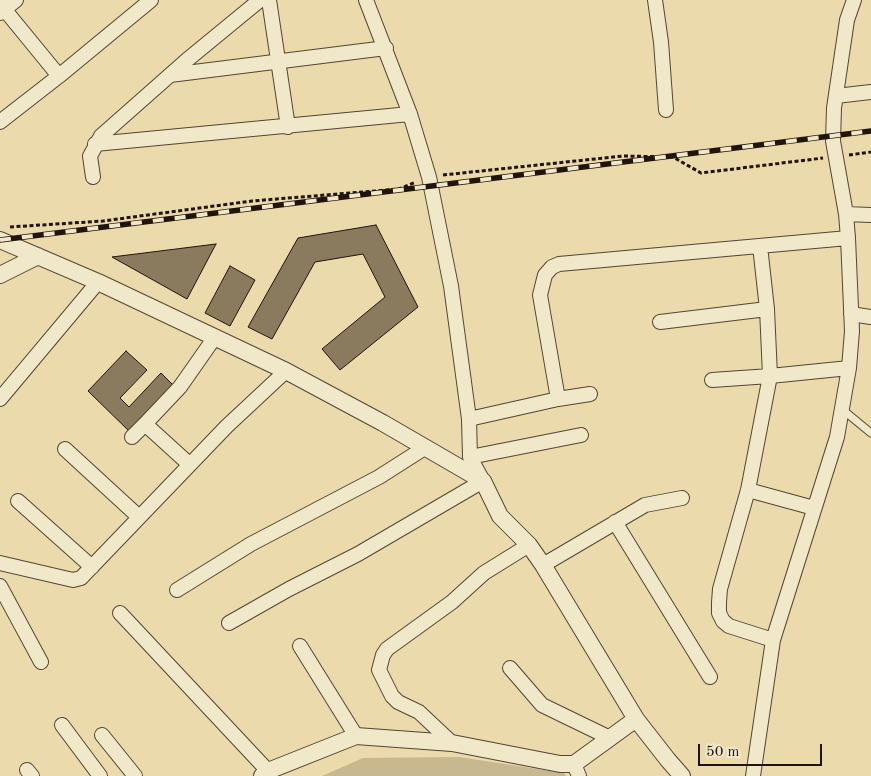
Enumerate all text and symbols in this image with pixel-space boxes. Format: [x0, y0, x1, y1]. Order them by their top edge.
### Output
scale bar [701, 734, 825, 766]
text: 50 m [706, 745, 740, 760]

